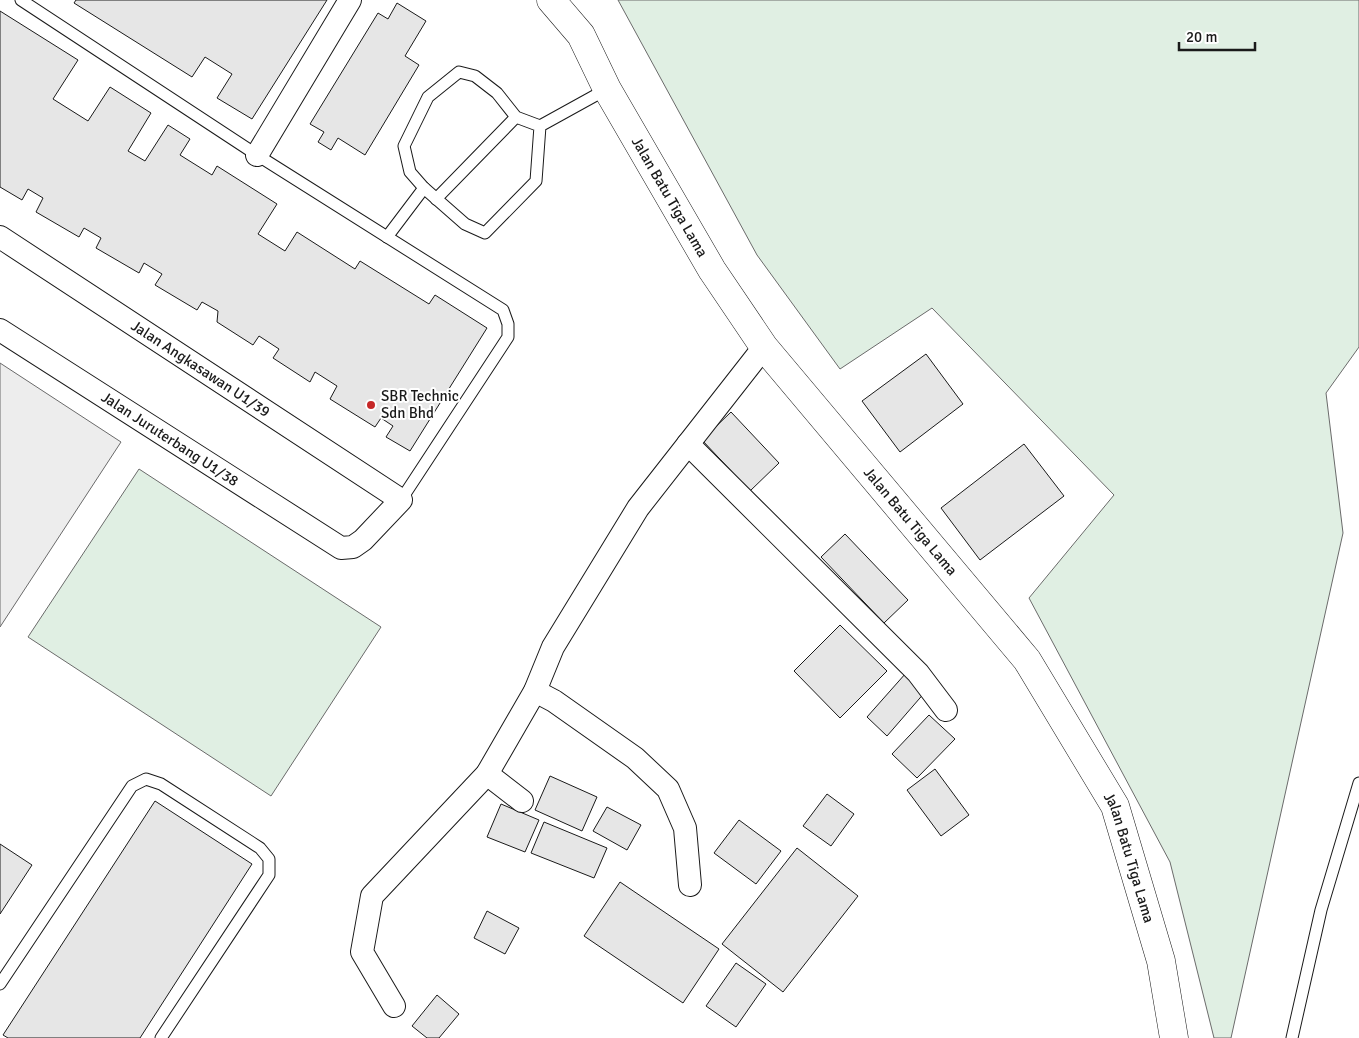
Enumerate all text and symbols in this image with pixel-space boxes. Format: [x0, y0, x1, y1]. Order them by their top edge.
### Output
scale bar [1179, 20, 1255, 52]
text: 20 m [1186, 28, 1217, 46]
street label: Jalan Batu Tiga Lama [628, 134, 712, 260]
street label: Jalan Angkasawan U1/39 [128, 317, 274, 421]
place label: SBR Technic Sdn Bhd [381, 387, 459, 422]
street label: Jalan Juruterbang U1/38 [98, 388, 242, 490]
marker: SBR Technic Sdn Bhd [365, 399, 377, 411]
street label: Jalan Batu Tiga Lama [860, 464, 961, 579]
street label: Jalan Batu Tiga Lama [1100, 789, 1158, 925]

